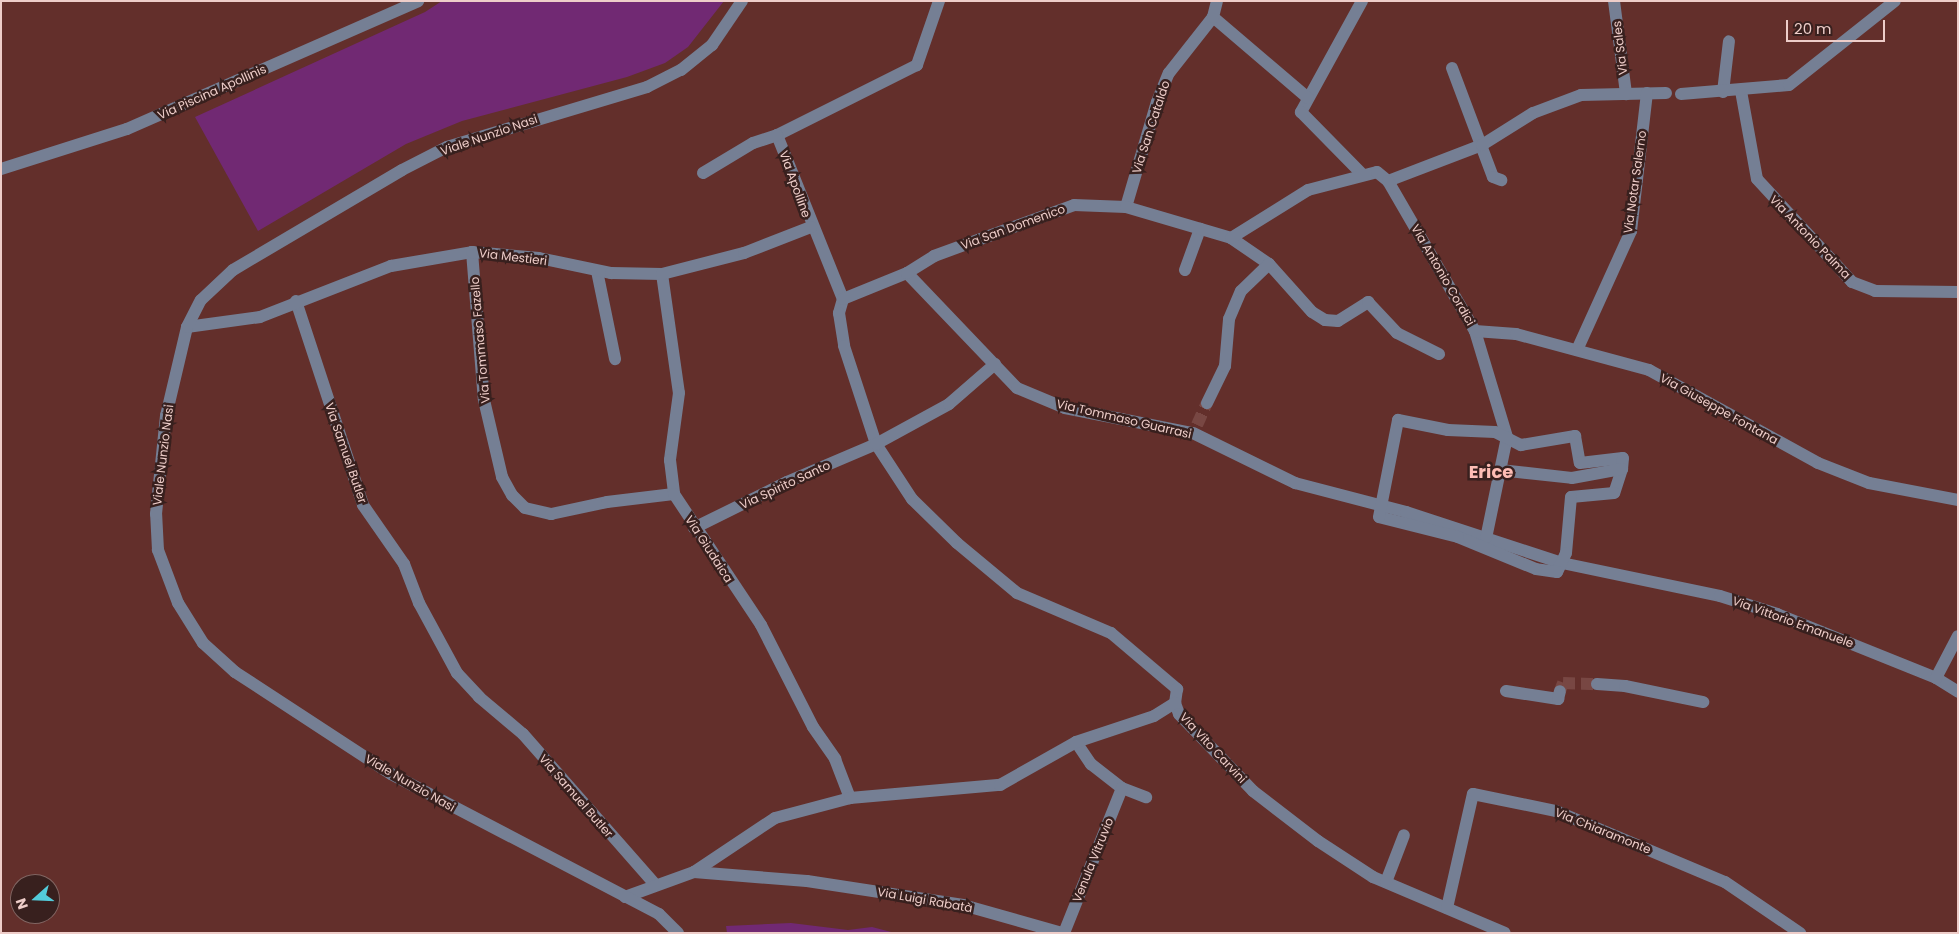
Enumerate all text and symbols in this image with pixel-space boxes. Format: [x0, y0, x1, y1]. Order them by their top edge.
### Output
scale bar [1789, 10, 1888, 42]
text: 20 m [1794, 18, 1832, 39]
street label: Via Sales [1610, 20, 1630, 76]
street label: Via Piscina Apollinis [155, 62, 269, 122]
street label: Via San Cataldo [1129, 79, 1173, 175]
street label: Viale Nunzio Nasi [439, 112, 539, 158]
street label: Via Notar Salerno [1621, 129, 1649, 235]
street label: Via Apolline [776, 149, 814, 219]
street label: Via Antonio Palma [1767, 192, 1853, 282]
street label: Via San Domenico [959, 201, 1067, 253]
street label: Via Antonio Cordici [1408, 222, 1478, 328]
street label: Via Mestieri [478, 246, 548, 268]
street label: Via Tommaso Fazello [467, 276, 493, 404]
street label: Via Giuseppe Fontana [1658, 371, 1780, 447]
street label: Via Tommaso Guarrasi [1055, 396, 1193, 442]
street label: Via Samuel Butler [322, 401, 370, 505]
street label: Viale Nunzio Nasi [150, 404, 176, 506]
street label: Via Spirito Santo [738, 458, 832, 512]
district label: Erice [1469, 461, 1513, 483]
street label: Via Giudaica [682, 513, 736, 585]
street label: Via Vittorio Emanuele [1730, 593, 1856, 651]
street label: Via Vito Carvini [1177, 710, 1249, 786]
street label: Viale Nunzio Nasi [362, 751, 458, 815]
street label: Via Samuel Butler [536, 751, 616, 841]
street label: Via Chiaramonte [1553, 805, 1653, 857]
street label: Venula Vitruvio [1069, 816, 1117, 904]
north arrow [10, 874, 60, 924]
street label: Via Luigi Rabatà [876, 885, 974, 915]
text: N [11, 895, 33, 912]

